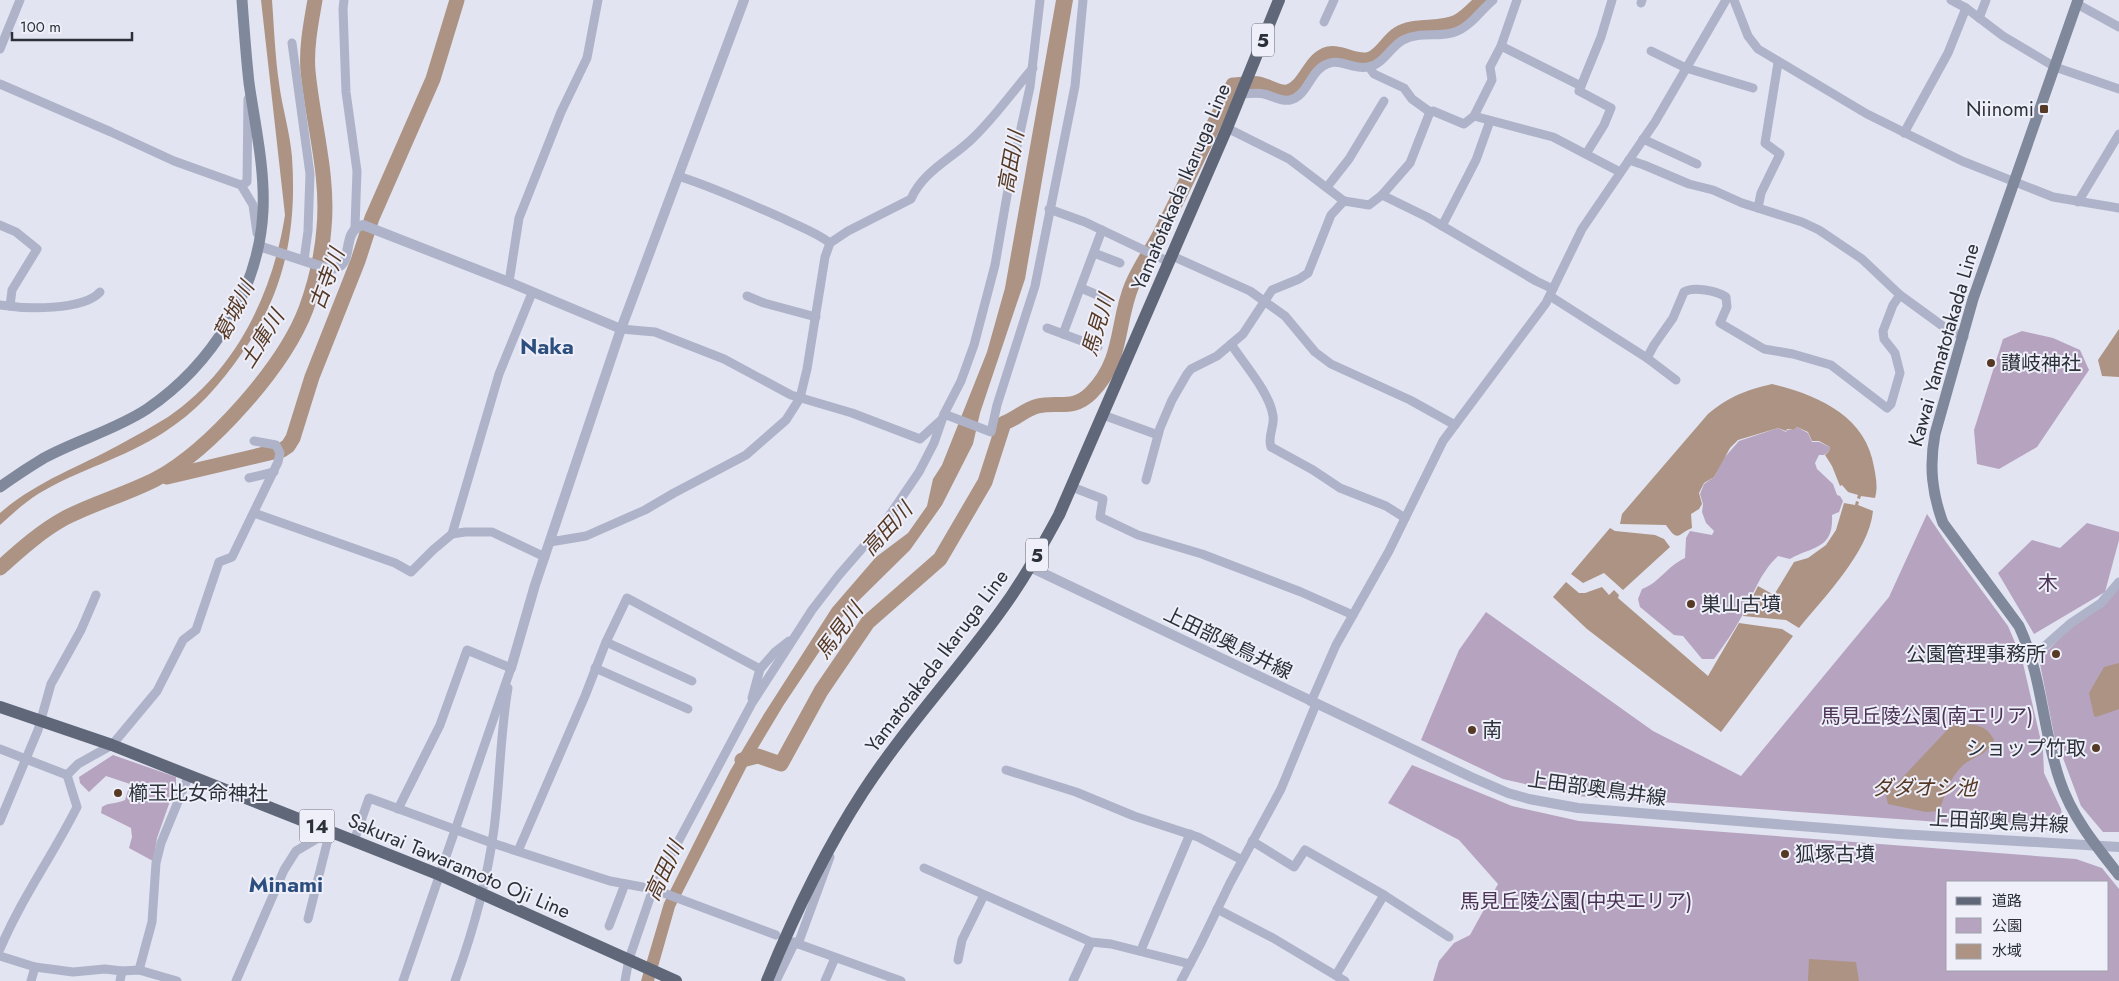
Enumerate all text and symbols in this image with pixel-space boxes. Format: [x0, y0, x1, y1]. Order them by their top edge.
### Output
scale bar [12, 10, 132, 42]
text: 100 m [20, 16, 61, 38]
road number: 5 [1252, 24, 1274, 56]
street label: Yamatotakada Ikaruga Line [1124, 79, 1238, 295]
place label: Niinomi [1966, 95, 2034, 124]
marker: Niinomi [2038, 103, 2050, 115]
water label: 高田川 [991, 126, 1032, 196]
street label: Kawai Yamatotakada Line [1901, 240, 1987, 450]
water label: 古寺川 [302, 242, 353, 314]
water label: 葛城川 [206, 274, 263, 346]
water label: 馬見川 [1074, 289, 1122, 360]
water label: 土庫川 [233, 303, 292, 374]
district label: Naka [520, 330, 574, 362]
place label: 讃岐神社 [2001, 349, 2081, 378]
marker: 讃岐神社 [1985, 357, 1997, 369]
water label: 高田川 [855, 494, 921, 562]
road number: 5 [1026, 538, 1048, 572]
street label: Yamatotakada Ikaruga Line [859, 563, 1015, 759]
park label: 木 [2038, 569, 2058, 598]
place label: 巣山古墳 [1701, 590, 1781, 619]
water label: 馬見川 [808, 595, 871, 665]
marker: 巣山古墳 [1685, 598, 1697, 610]
street label: 上田部奥鳥井線 [1159, 599, 1297, 687]
place label: 公園管理事務所 [1906, 640, 2046, 669]
marker: 公園管理事務所 [2050, 648, 2062, 660]
park label: 馬見丘陵公園(南エリア) [1821, 702, 2033, 731]
place label: 南 [1482, 716, 1502, 745]
marker: 南 [1466, 724, 1478, 736]
place label: ショップ竹取 [1966, 734, 2086, 763]
marker: ショップ竹取 [2090, 742, 2102, 754]
street label: 上田部奥鳥井線 [1526, 765, 1668, 813]
water label: ダダオシ池 [1872, 773, 1978, 803]
place label: 櫛玉比女命神社 [128, 779, 268, 808]
marker: 櫛玉比女命神社 [112, 787, 124, 799]
street label: 上田部奥鳥井線 [1928, 804, 2070, 840]
street label: Sakurai Tawaramoto Oji Line [343, 806, 575, 926]
road number: 14 [300, 809, 334, 842]
water label: 高田川 [637, 834, 692, 906]
place label: 狐塚古墳 [1795, 840, 1875, 869]
marker: 狐塚古墳 [1779, 848, 1791, 860]
district label: Minami [249, 868, 323, 900]
legend [1946, 881, 2109, 971]
park label: 馬見丘陵公園(中央エリア) [1460, 887, 1692, 916]
text: 道路 [1992, 890, 2022, 912]
text: 公園 [1992, 915, 2022, 937]
text: 水域 [1992, 940, 2022, 962]

